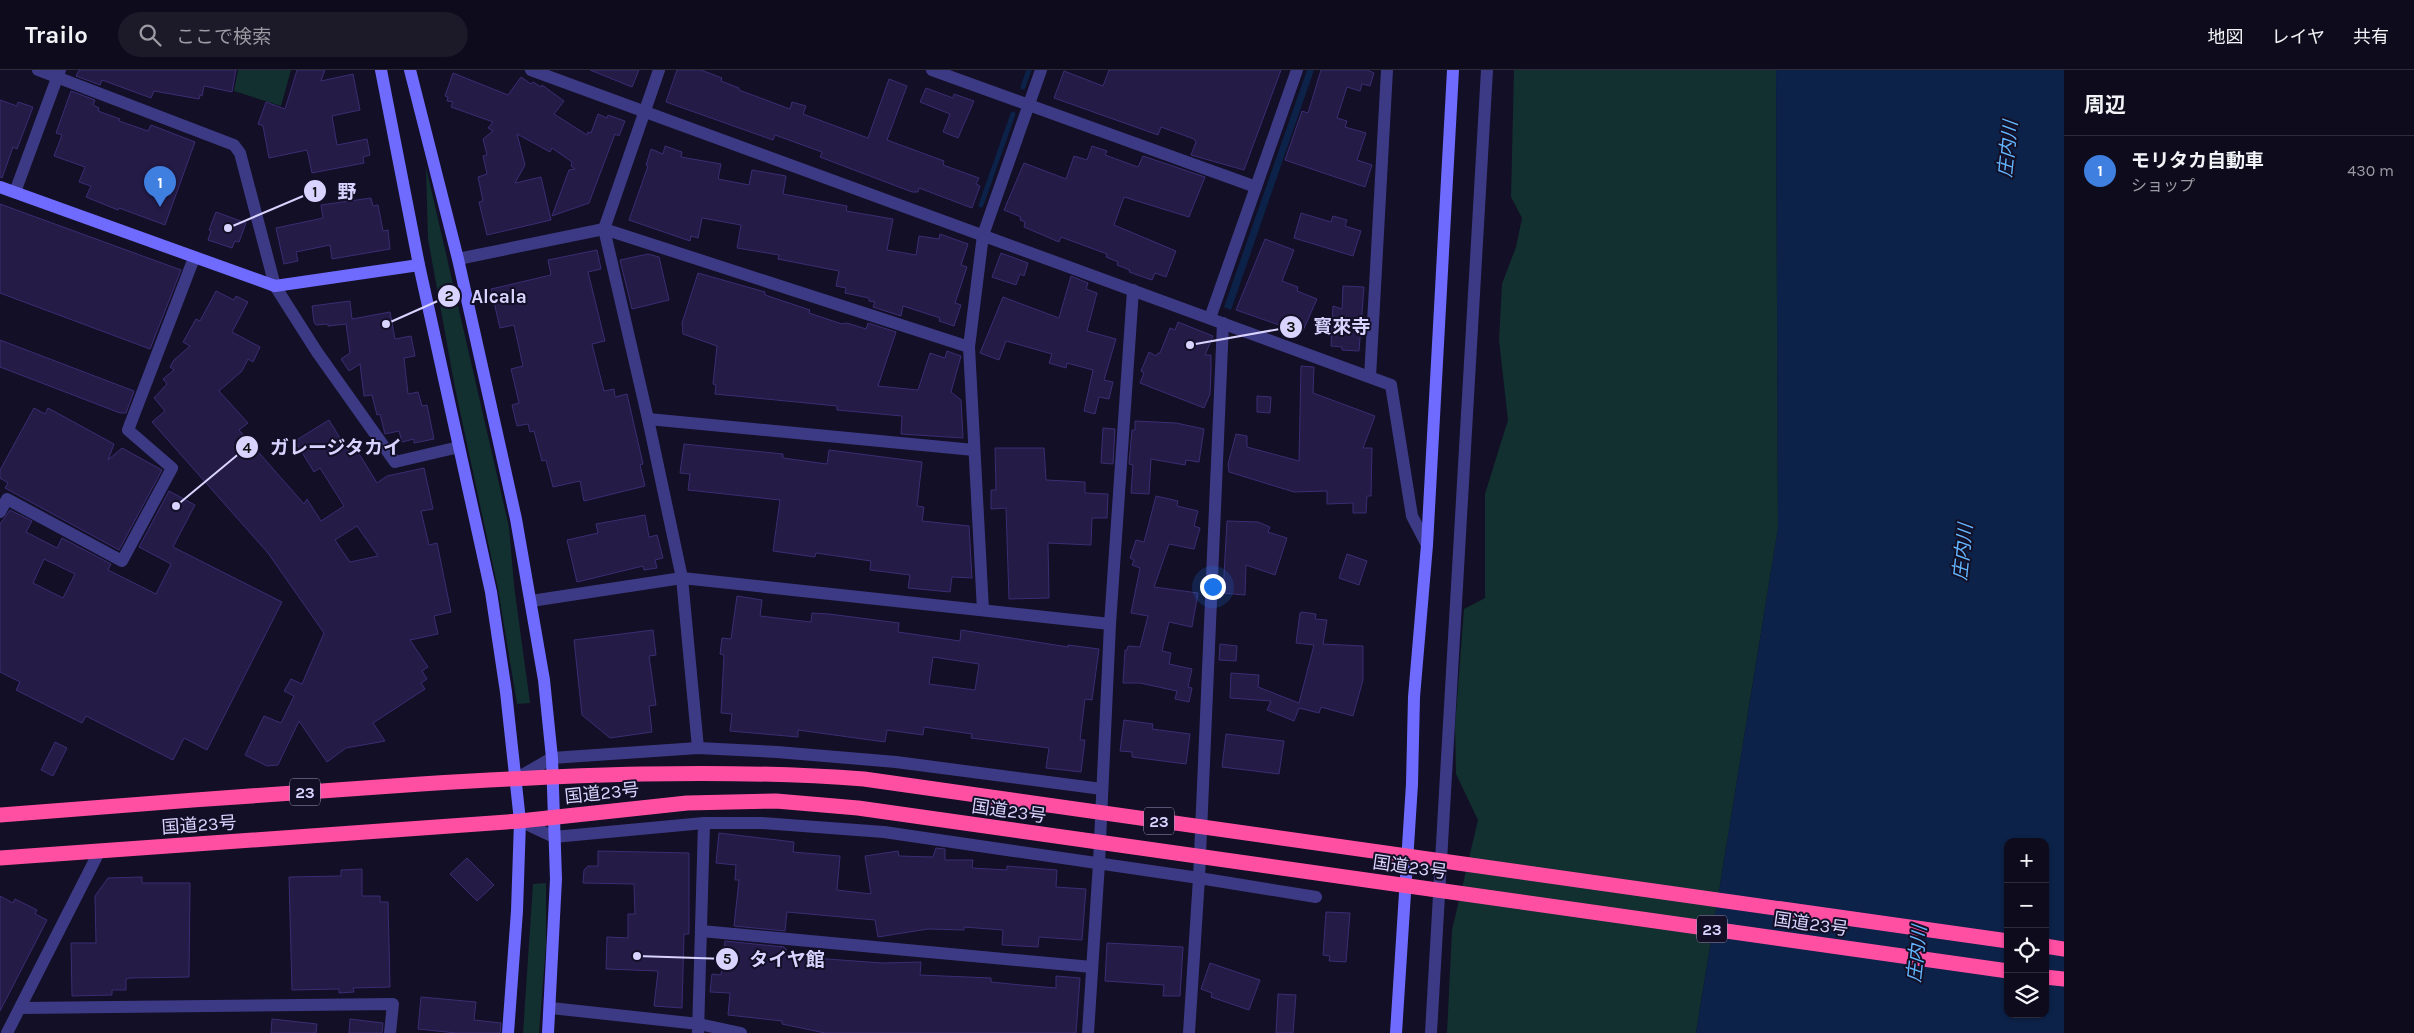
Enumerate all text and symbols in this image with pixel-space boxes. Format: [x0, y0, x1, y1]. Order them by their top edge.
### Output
search box [118, 12, 468, 57]
text: Trailo [25, 21, 88, 49]
icon: search [136, 21, 164, 49]
text: ここで検索 [176, 26, 271, 48]
text: 地図 [2208, 26, 2244, 48]
text: レイヤ [2272, 26, 2325, 48]
text: 共有 [2353, 26, 2389, 48]
text: 周辺 [2084, 93, 2126, 117]
water label: 庄内川 [1994, 118, 2022, 179]
text: モリタカ自動車 [2131, 150, 2264, 172]
text: 1 [2097, 161, 2103, 180]
text: 430 m [2347, 161, 2394, 180]
pin: 1 [144, 166, 176, 207]
callout: 野 [302, 174, 366, 208]
text: ショップ [2131, 176, 2195, 195]
text: 野 [337, 181, 357, 203]
text: 1 [312, 183, 318, 201]
callout: Alcala [436, 279, 537, 313]
text: Alcala [471, 286, 527, 308]
text: 2 [444, 287, 454, 305]
callout: 寳來寺 [1278, 310, 1380, 344]
text: 寳來寺 [1313, 316, 1371, 338]
text: 3 [1286, 318, 1296, 336]
callout: ガレージタカイ [234, 430, 412, 464]
text: ガレージタカイ [270, 437, 402, 459]
text: 4 [243, 439, 252, 457]
water label: 庄内川 [1949, 521, 1977, 582]
your location [1200, 574, 1226, 600]
street label: 国道23号 [564, 778, 640, 808]
road number: 23 [290, 779, 320, 806]
street label: 国道23号 [970, 795, 1048, 827]
road number: 23 [1144, 808, 1174, 834]
street label: 国道23号 [161, 811, 237, 839]
map controls [2004, 838, 2049, 1018]
button: + [2004, 838, 2049, 883]
street label: 国道23号 [1371, 851, 1449, 883]
button: − [2004, 883, 2049, 928]
street label: 国道23号 [1772, 908, 1850, 940]
road number: 23 [1697, 916, 1727, 942]
water label: 庄内川 [1903, 923, 1931, 984]
button: locate [2004, 928, 2049, 973]
callout: タイヤ館 [714, 942, 835, 976]
text: タイヤ館 [749, 949, 825, 971]
text: 5 [723, 950, 732, 968]
button: layers [2004, 973, 2049, 1018]

